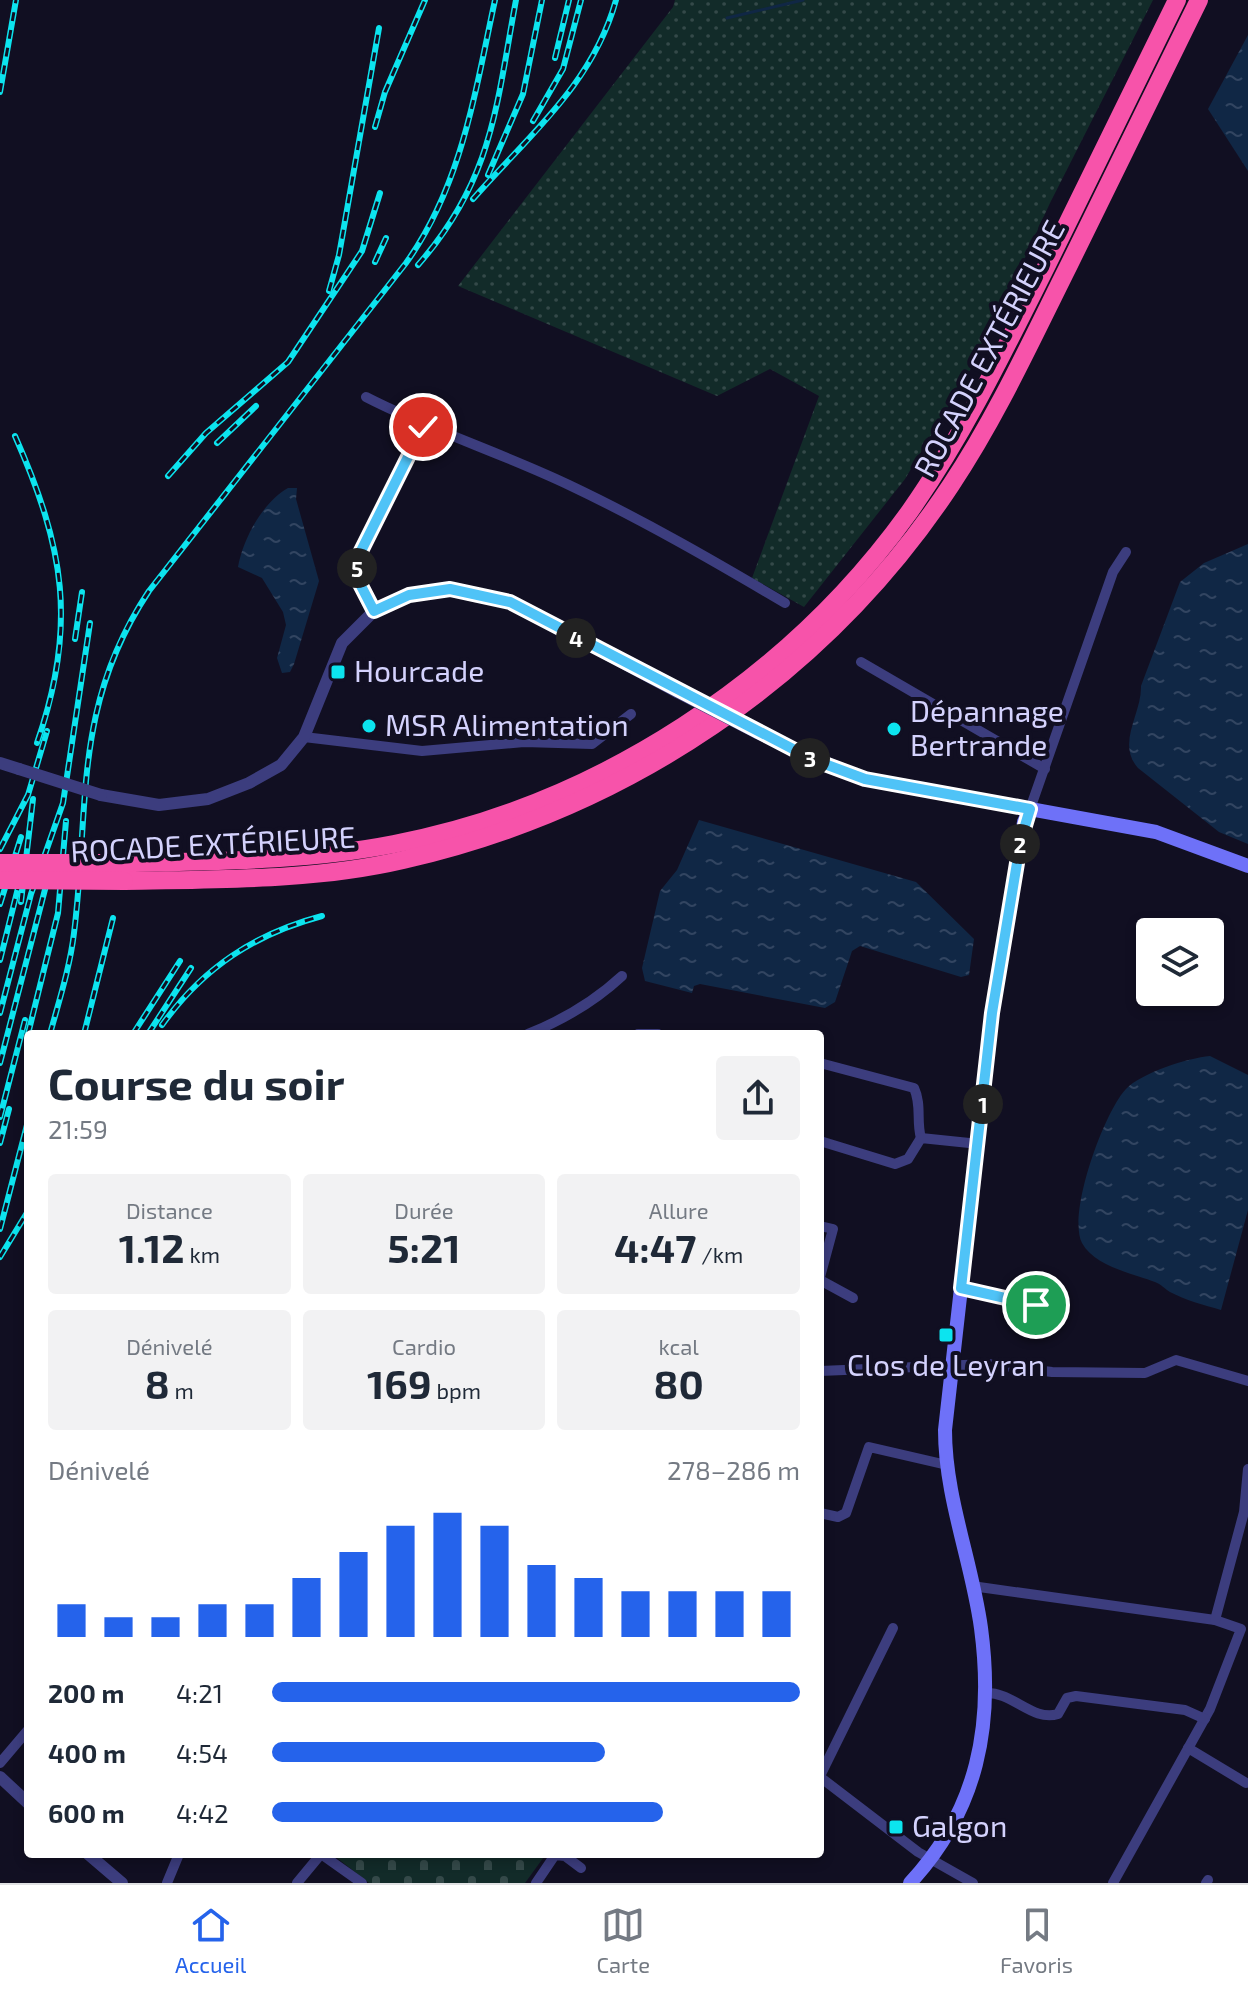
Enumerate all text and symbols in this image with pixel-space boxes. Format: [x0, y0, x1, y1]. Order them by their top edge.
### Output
street label: ROCADE EXTÉRIEURE [905, 214, 1071, 483]
pin [389, 393, 457, 461]
icon: check [401, 405, 445, 449]
pin: 5 [337, 548, 377, 588]
text: 5 [351, 555, 363, 581]
pin: 4 [556, 618, 596, 658]
text: 4 [569, 625, 583, 651]
place label: Hourcade [354, 652, 484, 688]
marker: Hourcade [329, 663, 347, 681]
place label: Dépannage Bertrande [910, 692, 1064, 762]
place label: MSR Alimentation [385, 706, 629, 742]
marker: MSR Alimentation [360, 717, 378, 735]
marker: Dépannage Bertrande [885, 720, 903, 738]
pin: 3 [790, 738, 830, 778]
text: 3 [804, 745, 816, 771]
street label: ROCADE EXTÉRIEURE [69, 818, 356, 868]
pin: 2 [1000, 824, 1040, 864]
text: 2 [1014, 831, 1026, 857]
map controls [1136, 918, 1224, 1006]
button: layers [1136, 918, 1224, 1006]
text: Course du soir [48, 1056, 345, 1109]
button: share [716, 1056, 800, 1140]
pin: 1 [963, 1084, 1003, 1124]
text: 1 [978, 1091, 988, 1117]
text: 21:59 [48, 1113, 108, 1144]
text: Distance [126, 1197, 213, 1223]
text: Durée [394, 1197, 454, 1223]
text: Allure [649, 1197, 708, 1223]
text: 1.12 [119, 1223, 185, 1271]
text: 5:21 [388, 1223, 460, 1271]
text: 4:47 [614, 1223, 696, 1271]
text: km [185, 1241, 220, 1267]
text: /km [696, 1241, 743, 1267]
pin [1002, 1271, 1070, 1339]
icon: arrive [1014, 1283, 1058, 1327]
marker: Clos de Leyran [937, 1326, 955, 1344]
text: Dénivelé [126, 1333, 213, 1359]
text: Cardio [392, 1333, 456, 1359]
text: kcal [659, 1333, 699, 1359]
place label: Clos de Leyran [847, 1346, 1045, 1382]
text: 8 [145, 1359, 170, 1407]
text: 169 [367, 1359, 431, 1407]
text: 80 [654, 1359, 704, 1407]
text: m [170, 1377, 194, 1403]
text: bpm [431, 1377, 481, 1403]
text: Dénivelé [48, 1454, 150, 1485]
text: 278–286 m [667, 1454, 800, 1485]
text: 200 m [48, 1677, 124, 1708]
text: 4:21 [176, 1677, 223, 1708]
text: 400 m [48, 1737, 126, 1768]
text: 4:54 [176, 1737, 228, 1768]
text: 600 m [48, 1797, 125, 1828]
text: 4:42 [176, 1797, 229, 1828]
place label: Galgon [912, 1807, 1007, 1843]
marker: Galgon [887, 1818, 905, 1836]
tab: Accueil [175, 1903, 246, 1977]
tab: Carte [596, 1903, 650, 1977]
tab: Favoris [1000, 1903, 1073, 1977]

